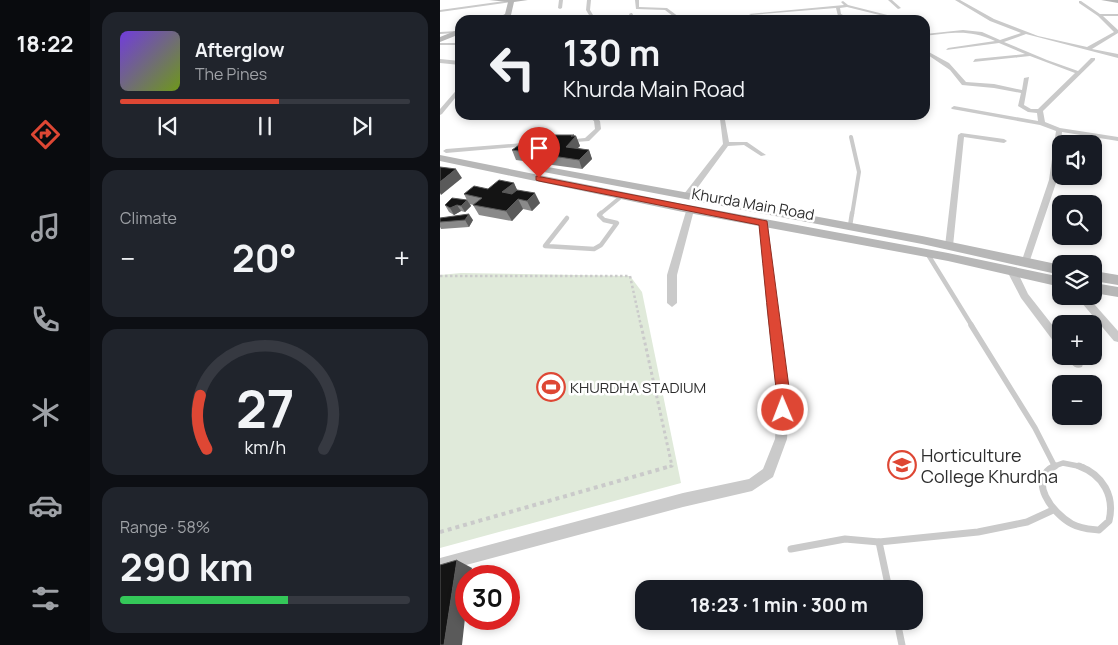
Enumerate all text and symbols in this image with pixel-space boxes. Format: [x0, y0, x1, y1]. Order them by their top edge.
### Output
text: 18:22 [17, 29, 73, 59]
text: 130 m [563, 29, 660, 77]
icon: left [480, 35, 545, 100]
text: Afterglow [195, 37, 284, 63]
text: The Pines [195, 63, 267, 85]
text: Khurda Main Road [563, 74, 745, 104]
icon: previous [154, 112, 182, 140]
icon: pause [251, 112, 279, 140]
icon: next [348, 112, 376, 140]
icon: directions [28, 117, 63, 152]
pin [518, 127, 560, 178]
icon: arrive [525, 134, 553, 162]
map controls [1052, 135, 1102, 425]
button: sound [1052, 135, 1102, 185]
street label: Khurda Main Road [690, 183, 816, 225]
button: search [1052, 195, 1102, 245]
text: Climate [120, 207, 177, 229]
icon: music [28, 210, 63, 245]
text: 20° [232, 231, 297, 283]
text: − [120, 239, 135, 277]
text: + [394, 239, 410, 277]
button: layers [1052, 255, 1102, 305]
icon: phone [28, 302, 63, 337]
button: + [1052, 315, 1102, 365]
sports icon: KHURDHA STADIUM [536, 372, 566, 402]
text: 27 [236, 373, 294, 444]
button: − [1052, 375, 1102, 425]
place label: KHURDHA STADIUM [570, 377, 706, 398]
position arrow [756, 383, 808, 435]
icon: climate [28, 395, 63, 430]
text: km/h [244, 435, 286, 459]
place label: Horticulture College Khurdha [921, 443, 1058, 488]
school or university icon: Horticulture College Khurdha [887, 450, 917, 480]
icon: car [28, 488, 63, 523]
text: Range · 58% [120, 516, 210, 538]
text: 290 km [120, 540, 253, 592]
speed limit sign: 30 [455, 565, 520, 630]
icon: filters [28, 581, 63, 616]
text: 18:23 · 1 min · 300 m [690, 592, 868, 618]

